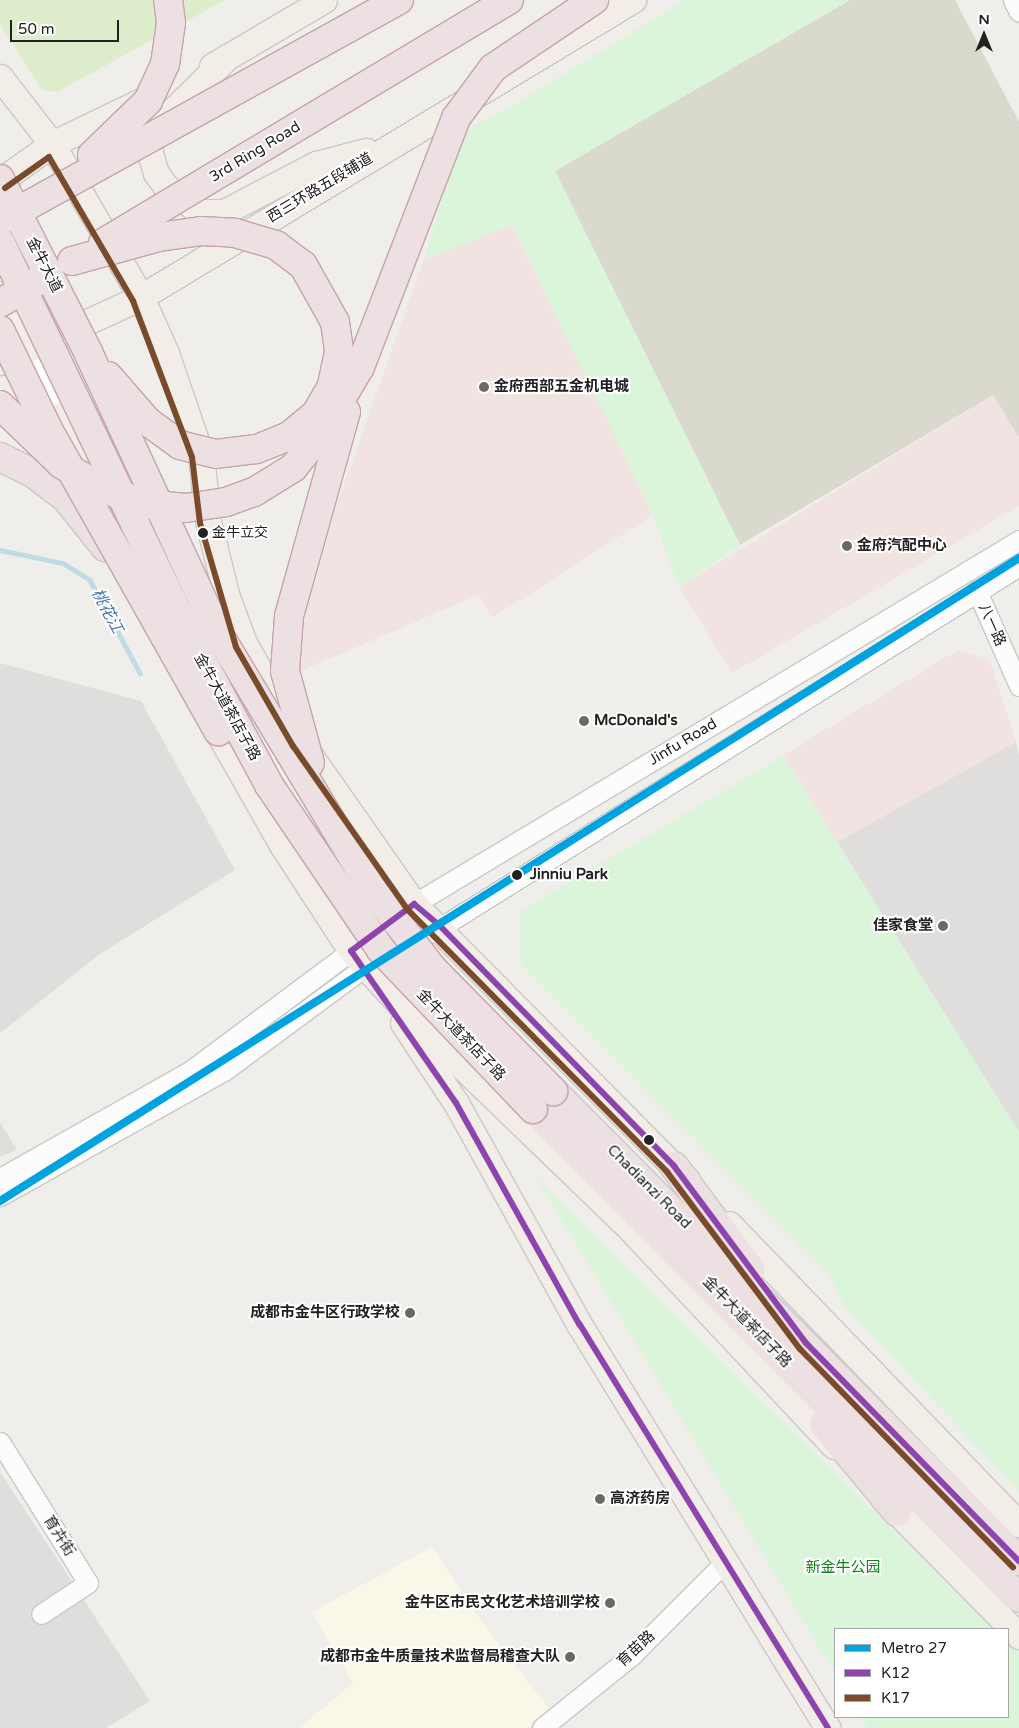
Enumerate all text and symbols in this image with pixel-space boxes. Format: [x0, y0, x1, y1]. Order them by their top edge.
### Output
scale bar [12, 10, 121, 42]
north arrow [959, 10, 1009, 60]
text: N [978, 11, 990, 28]
text: 50 m [18, 20, 55, 38]
street label: 3rd Ring Road [206, 118, 304, 186]
street label: 西三环路五段辅道 [264, 149, 376, 227]
street label: 金牛大道 [22, 234, 66, 296]
place label: 金府西部五金机电城 [494, 378, 629, 396]
marker: 金府西部五金机电城 [478, 381, 490, 393]
place label: 金牛立交 [212, 525, 268, 541]
marker: 金牛立交 [198, 528, 208, 538]
place label: 金府汽配中心 [857, 537, 947, 555]
marker: 金府汽配中心 [841, 540, 853, 552]
water label: 桃花江 [87, 585, 127, 637]
street label: 八一路 [975, 601, 1009, 649]
street label: 金牛大道茶店子路 [190, 650, 264, 764]
place label: McDonald's [594, 712, 678, 730]
marker: McDonald's [578, 715, 590, 727]
street label: Jinfu Road [646, 715, 720, 769]
marker: Jinniu Park [508, 866, 526, 884]
place label: Jinniu Park [530, 866, 608, 884]
place label: 佳家食堂 [873, 917, 933, 935]
marker: 佳家食堂 [937, 920, 949, 932]
street label: 金牛大道茶店子路 [413, 986, 509, 1084]
unlabelled marker [644, 1135, 654, 1145]
street label: Chadianzi Road [603, 1141, 695, 1233]
street label: 金牛大道茶店子路 [699, 1273, 795, 1371]
place label: 成都市金牛区行政学校 [250, 1304, 400, 1322]
marker: 成都市金牛区行政学校 [404, 1307, 416, 1319]
place label: 高济药房 [610, 1490, 670, 1508]
marker: 高济药房 [594, 1493, 606, 1505]
street label: 育卉街 [39, 1512, 79, 1560]
park label: 新金牛公园 [806, 1559, 880, 1577]
place label: 金牛区市民文化艺术培训学校 [405, 1594, 600, 1612]
marker: 金牛区市民文化艺术培训学校 [604, 1597, 616, 1609]
street label: 育苗路 [613, 1627, 659, 1671]
legend [834, 1628, 1009, 1718]
text: Metro 27 [881, 1639, 947, 1657]
place label: 成都市金牛质量技术监督局稽查大队 [320, 1648, 560, 1666]
marker: 成都市金牛质量技术监督局稽查大队 [564, 1651, 576, 1663]
text: K12 [881, 1664, 910, 1682]
text: K17 [881, 1689, 910, 1707]

